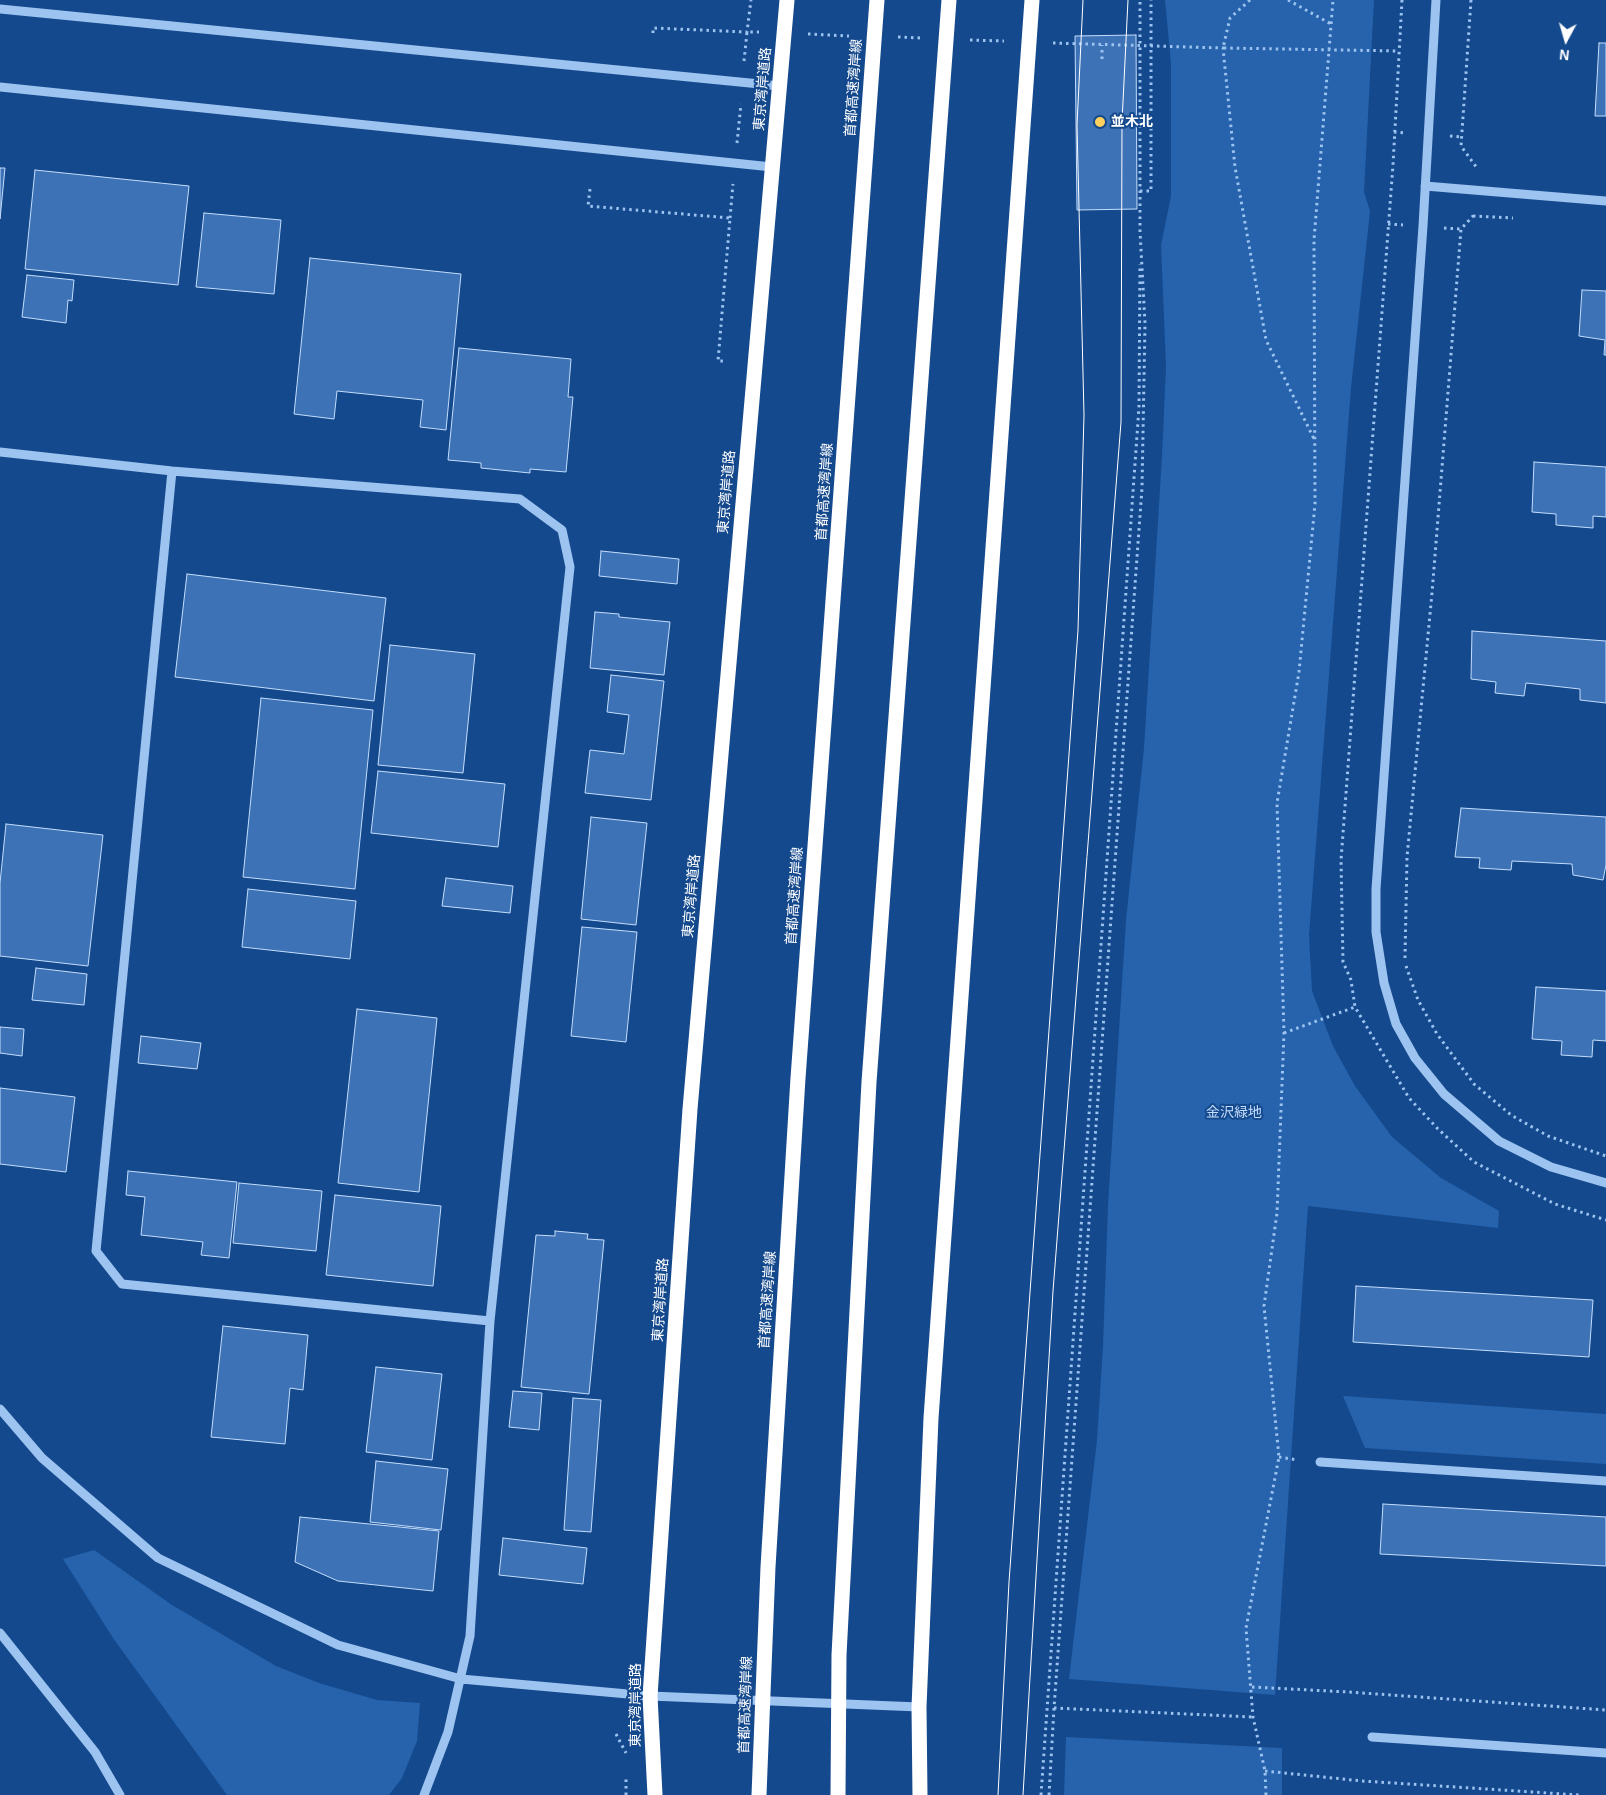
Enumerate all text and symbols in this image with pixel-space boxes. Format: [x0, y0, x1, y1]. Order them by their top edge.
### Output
north arrow [1541, 15, 1591, 65]
street label: 首都高速湾岸線 [842, 39, 866, 137]
street label: 東京湾岸道路 [751, 46, 775, 132]
text: N [1559, 46, 1570, 63]
place label: 並木北 [1111, 114, 1153, 130]
marker: 並木北 [1093, 115, 1107, 129]
street label: 首都高速湾岸線 [813, 443, 837, 541]
street label: 東京湾岸道路 [715, 449, 739, 535]
street label: 首都高速湾岸線 [783, 847, 807, 945]
street label: 東京湾岸道路 [680, 853, 704, 939]
park label: 金沢緑地 [1206, 1105, 1262, 1121]
street label: 首都高速湾岸線 [756, 1251, 780, 1349]
street label: 東京湾岸道路 [650, 1258, 672, 1342]
street label: 首都高速湾岸線 [736, 1656, 756, 1754]
street label: 東京湾岸道路 [628, 1663, 644, 1747]

